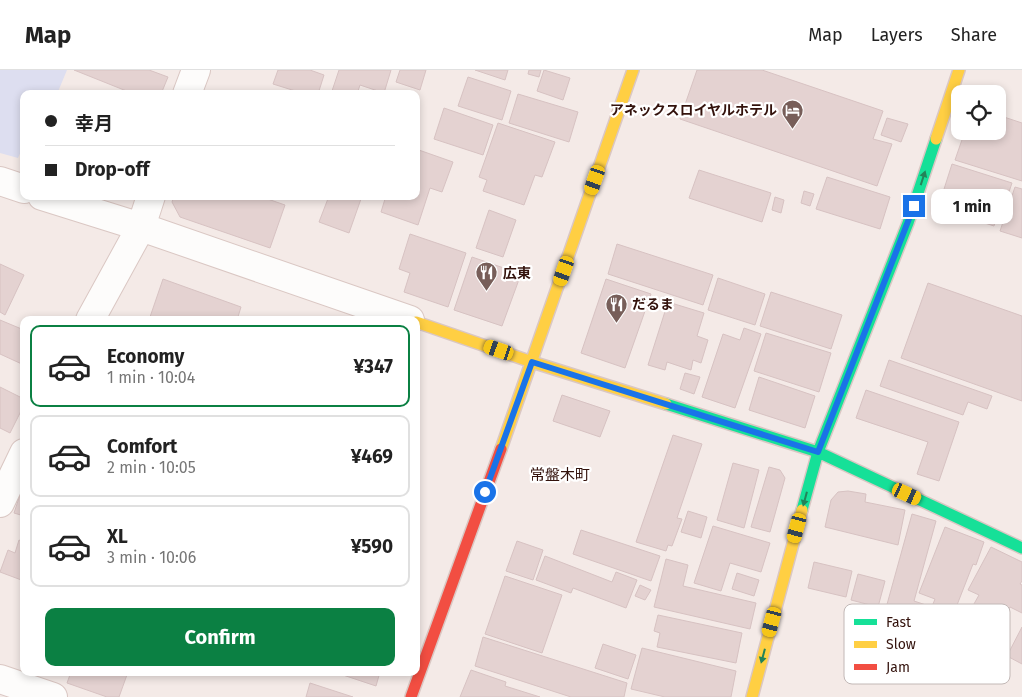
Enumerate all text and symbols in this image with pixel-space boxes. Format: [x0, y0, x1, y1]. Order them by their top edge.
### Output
text: Map [25, 21, 71, 49]
text: Map [808, 24, 843, 46]
text: Layers [871, 24, 923, 46]
text: Share [951, 24, 997, 46]
map controls [951, 85, 1006, 140]
button: locate [951, 85, 1006, 140]
hotel icon: アネックスロイヤルホテル [781, 98, 805, 129]
place label: アネックスロイヤルホテル [610, 102, 777, 119]
text: 幸月 [75, 112, 113, 135]
text: Drop-off [75, 158, 149, 181]
car [583, 163, 606, 197]
one-way arrow [919, 170, 927, 185]
callout: 1 min [932, 188, 1014, 224]
route end [903, 195, 925, 217]
text: 1 min [953, 197, 991, 216]
car [552, 254, 575, 288]
restaurant icon: 広東 [475, 261, 499, 292]
place label: 広東 [503, 265, 531, 282]
restaurant icon: だるま [604, 292, 628, 323]
place label: だるま [632, 296, 674, 313]
car [482, 338, 515, 362]
icon: car [47, 344, 92, 389]
text: Economy [107, 345, 184, 368]
text: ¥347 [354, 355, 393, 378]
text: 1 min · 10:04 [107, 368, 195, 387]
icon: car [47, 434, 92, 479]
text: Comfort [107, 435, 177, 458]
text: ¥469 [351, 445, 393, 468]
text: 2 min · 10:05 [107, 458, 196, 477]
district label: 常盤木町 [530, 466, 590, 484]
route start [474, 481, 496, 503]
car [890, 481, 923, 507]
one-way arrow [801, 492, 809, 507]
car [785, 512, 808, 544]
icon: car [47, 524, 92, 569]
text: XL [107, 525, 128, 548]
text: ¥590 [351, 535, 393, 558]
text: 3 min · 10:06 [107, 548, 196, 567]
legend [844, 604, 1010, 684]
car [760, 606, 783, 638]
button: Confirm [45, 608, 395, 666]
text: Fast [886, 614, 912, 631]
text: Slow [886, 636, 916, 653]
one-way arrow [758, 649, 766, 664]
text: Jam [886, 659, 910, 676]

